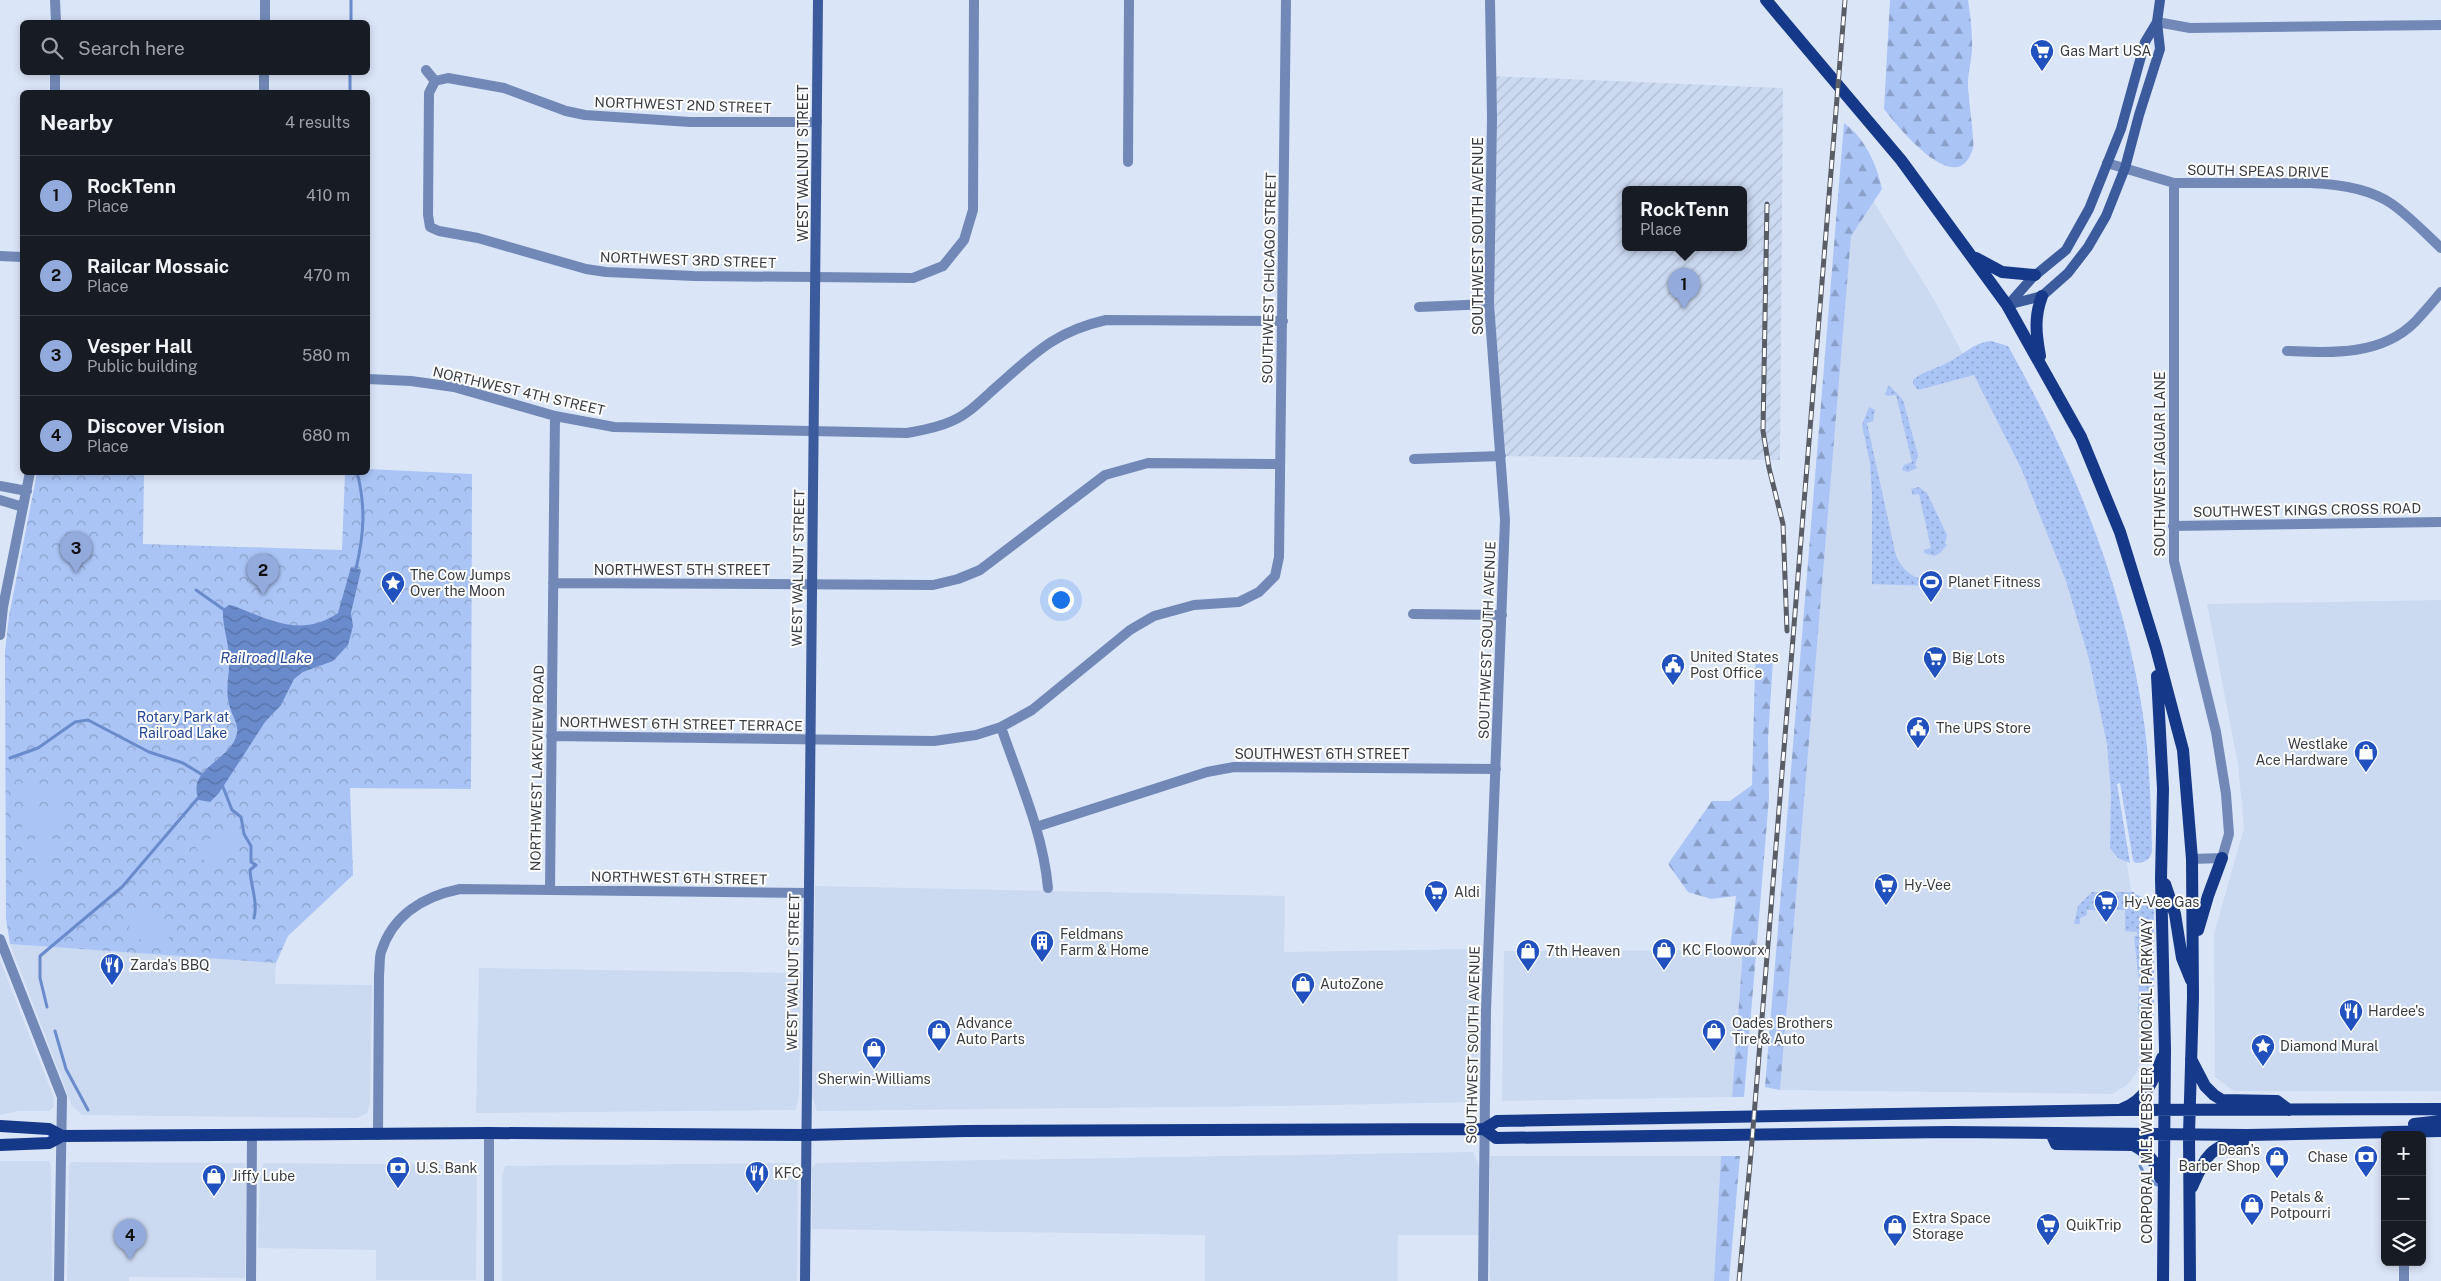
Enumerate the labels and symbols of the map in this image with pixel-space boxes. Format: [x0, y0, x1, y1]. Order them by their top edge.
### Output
supermarket icon: Gas Mart USA [2029, 38, 2055, 72]
place label: Gas Mart USA [2060, 43, 2152, 59]
street label: WEST WALNUT STREET [795, 84, 811, 242]
street label: NORTHWEST 2ND STREET [594, 94, 772, 116]
street label: SOUTHWEST SOUTH AVENUE [1470, 137, 1486, 335]
street label: SOUTH SPEAS DRIVE [2187, 162, 2329, 180]
street label: SOUTHWEST CHICAGO STREET [1259, 172, 1279, 384]
street label: NORTHWEST 3RD STREET [600, 249, 776, 271]
pin: 1 [1668, 268, 1700, 309]
street label: NORTHWEST 4TH STREET [431, 363, 607, 419]
street label: SOUTHWEST JAGUAR LANE [2152, 371, 2168, 557]
street label: WEST WALNUT STREET [789, 489, 807, 647]
street label: SOUTHWEST KINGS CROSS ROAD [2193, 500, 2421, 520]
pin: 3 [60, 532, 92, 573]
street label: SOUTHWEST SOUTH AVENUE [1476, 541, 1498, 739]
pin: 2 [247, 554, 279, 595]
street label: NORTHWEST 5TH STREET [594, 562, 770, 578]
place label: The Cow Jumps Over the Moon [410, 567, 510, 599]
sports icon: Planet Fitness [1918, 569, 1944, 603]
place icon: The Cow Jumps Over the Moon [380, 570, 406, 604]
place label: Planet Fitness [1948, 574, 2041, 590]
your location [1048, 587, 1074, 613]
supermarket icon: Big Lots [1922, 645, 1948, 679]
water label: Railroad Lake [220, 649, 312, 666]
place label: United States Post Office [1690, 649, 1778, 681]
place label: Big Lots [1952, 650, 2005, 666]
public building icon: United States Post Office [1660, 652, 1686, 686]
street label: NORTHWEST LAKEVIEW ROAD [527, 665, 547, 871]
park label: Rotary Park at Railroad Lake [137, 709, 229, 741]
street label: NORTHWEST 6TH STREET TERRACE [559, 714, 803, 734]
public building icon: The UPS Store [1905, 715, 1931, 749]
place label: The UPS Store [1936, 720, 2031, 736]
place label: Westlake Ace Hardware [2256, 736, 2348, 768]
shop icon: Westlake Ace Hardware [2353, 739, 2379, 773]
street label: SOUTHWEST 6TH STREET [1234, 746, 1410, 762]
street label: NORTHWEST 6TH STREET [591, 868, 767, 888]
supermarket icon: Hy-Vee [1873, 872, 1899, 906]
place label: Hy-Vee [1904, 877, 1951, 893]
supermarket icon: Aldi [1423, 879, 1449, 913]
place label: Aldi [1454, 884, 1480, 900]
supermarket icon: Hy-Vee Gas [2093, 889, 2119, 923]
street label: WEST WALNUT STREET [784, 893, 802, 1051]
place label: Hy-Vee Gas [2124, 894, 2199, 910]
street label: CORPORAL M.E. WEBSTER MEMORIAL PARKWAY [2139, 918, 2155, 1244]
place label: Feldmans Farm & Home [1060, 926, 1149, 958]
building icon: Feldmans Farm & Home [1029, 929, 1055, 963]
shop icon: KC Flooworx [1651, 937, 1677, 971]
shop icon: 7th Heaven [1515, 938, 1541, 972]
place label: KC Flooworx [1682, 942, 1765, 958]
place label: 7th Heaven [1546, 943, 1620, 959]
street label: SOUTHWEST SOUTH AVENUE [1463, 946, 1483, 1144]
restaurant icon: Zarda's BBQ [99, 952, 125, 986]
place label: Zarda's BBQ [130, 957, 210, 973]
shop icon: AutoZone [1290, 971, 1316, 1005]
place label: AutoZone [1320, 976, 1384, 992]
restaurant icon: Hardee's [2338, 998, 2364, 1032]
place label: Hardee's [2368, 1003, 2425, 1019]
place label: Advance Auto Parts [956, 1015, 1025, 1047]
place label: Oades Brothers Tire & Auto [1732, 1015, 1833, 1047]
shop icon: Advance Auto Parts [926, 1018, 952, 1052]
shop icon: Oades Brothers Tire & Auto [1701, 1018, 1727, 1052]
place icon: Diamond Mural [2250, 1033, 2276, 1067]
shop icon: Sherwin-Williams [861, 1036, 887, 1070]
place label: Diamond Mural [2280, 1038, 2379, 1054]
place label: Sherwin-Williams [817, 1071, 931, 1087]
place label: Dean's Barber Shop [2179, 1142, 2260, 1174]
bank icon: Chase [2353, 1144, 2379, 1178]
shop icon: Dean's Barber Shop [2264, 1145, 2290, 1179]
place label: Chase [2308, 1149, 2348, 1165]
bank icon: U.S. Bank [385, 1155, 411, 1189]
place label: U.S. Bank [416, 1160, 478, 1176]
restaurant icon: KFC [744, 1160, 770, 1194]
shop icon: Jiffy Lube [201, 1163, 227, 1197]
place label: KFC [774, 1165, 802, 1181]
place label: Jiffy Lube [232, 1168, 295, 1184]
place label: Petals & Potpourri [2270, 1189, 2331, 1221]
shop icon: Petals & Potpourri [2239, 1192, 2265, 1226]
place label: Extra Space Storage [1912, 1210, 1991, 1242]
supermarket icon: QuikTrip [2035, 1212, 2061, 1246]
shop icon: Extra Space Storage [1882, 1213, 1908, 1247]
place label: QuikTrip [2066, 1217, 2121, 1233]
pin: 4 [114, 1219, 146, 1260]

